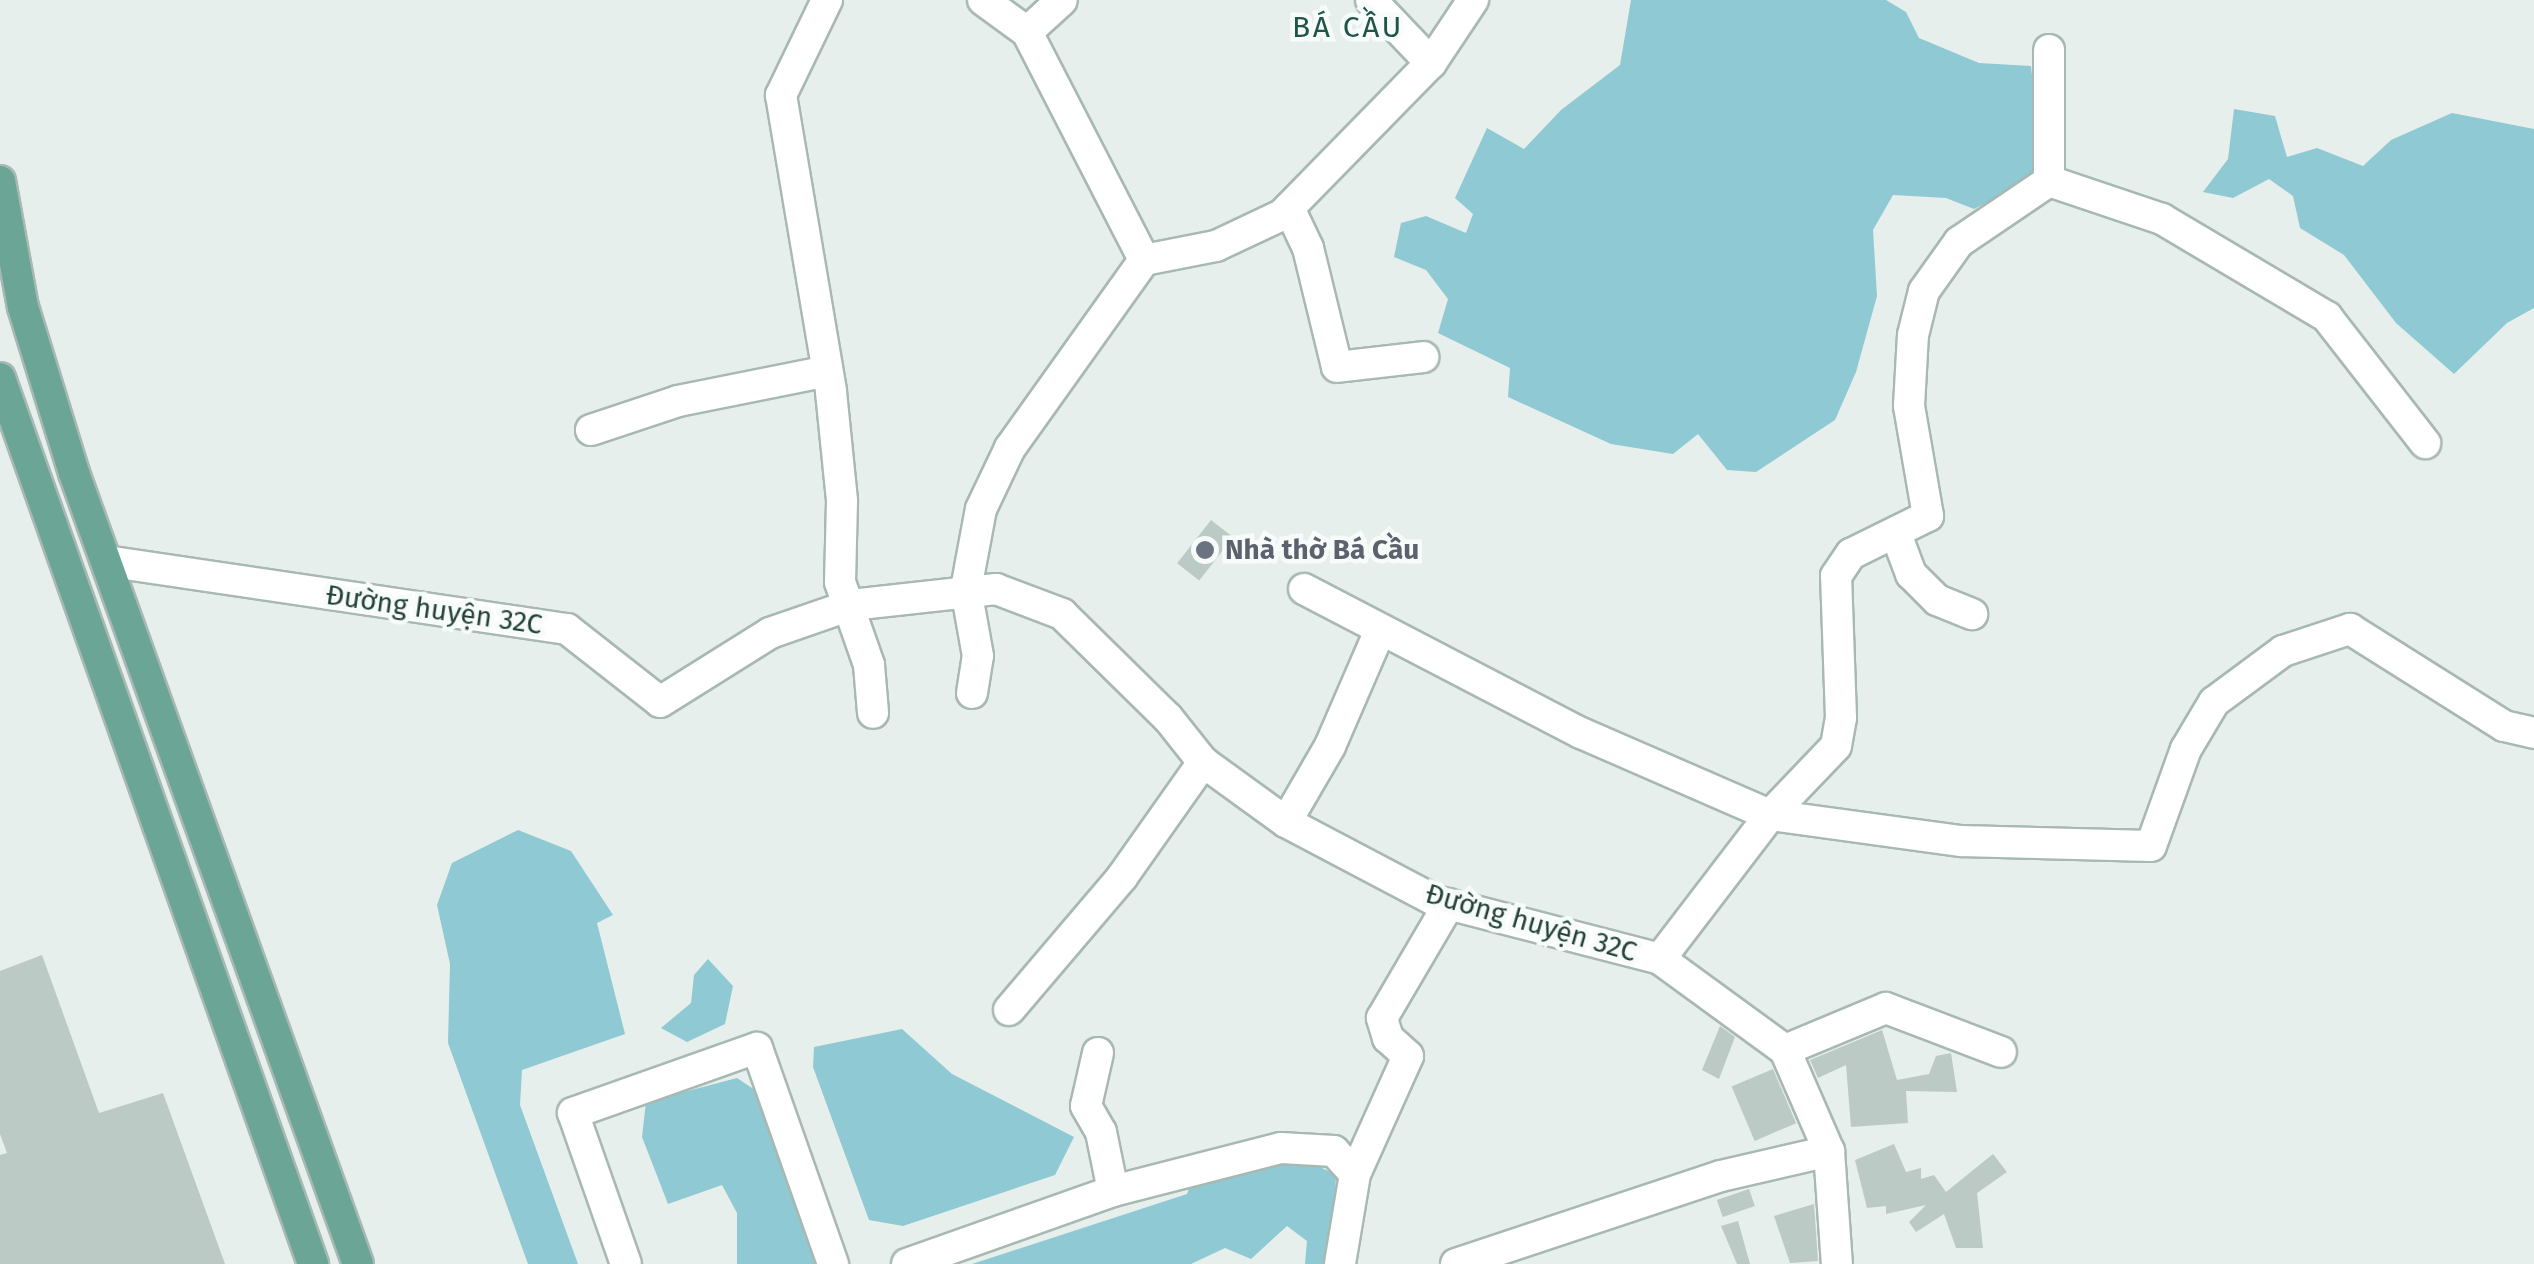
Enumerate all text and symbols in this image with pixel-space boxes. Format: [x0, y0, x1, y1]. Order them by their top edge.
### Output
district label: BÁ CẦU [1292, 9, 1404, 45]
place label: Nhà thờ Bá Cầu [1225, 533, 1419, 567]
marker: Nhà thờ Bá Cầu [1194, 539, 1216, 561]
street label: Đường huyện 32C [324, 578, 544, 642]
street label: Đường huyện 32C [1422, 877, 1640, 969]

